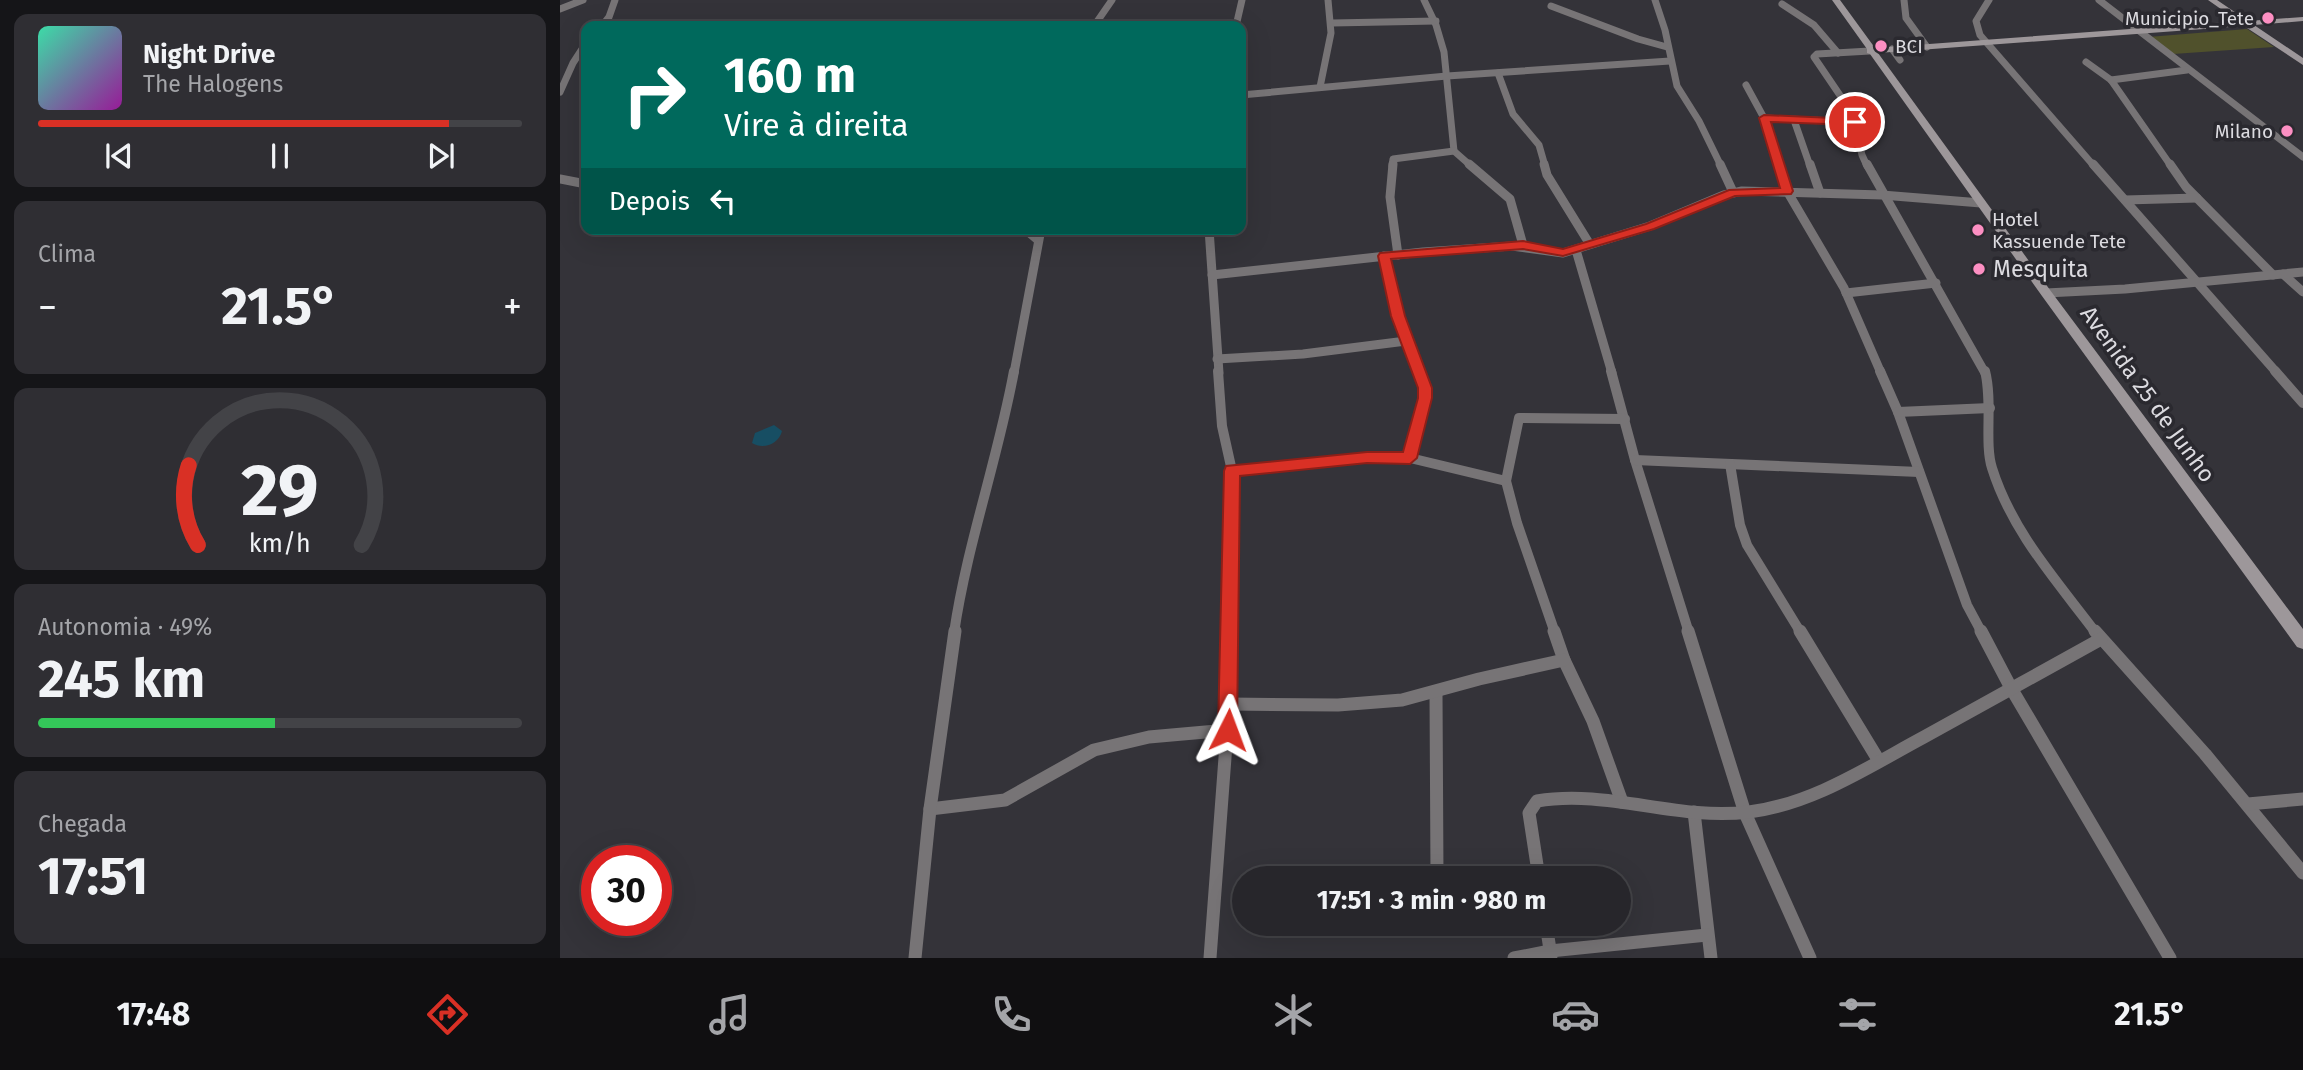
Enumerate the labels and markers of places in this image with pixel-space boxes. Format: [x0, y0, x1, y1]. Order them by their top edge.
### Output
place label: Municipio_Tete [2125, 7, 2254, 30]
marker: Municipio_Tete [2260, 10, 2276, 26]
place label: BCI [1895, 35, 1923, 58]
marker: BCI [1873, 38, 1889, 54]
pin [1825, 92, 1885, 152]
place label: Milano [2215, 120, 2273, 143]
marker: Milano [2279, 123, 2295, 139]
place label: Hotel Kassuende Tete [1992, 208, 2126, 253]
marker: Hotel Kassuende Tete [1970, 222, 1986, 238]
place label: Mesquita [1993, 255, 2088, 283]
marker: Mesquita [1971, 261, 1987, 277]

